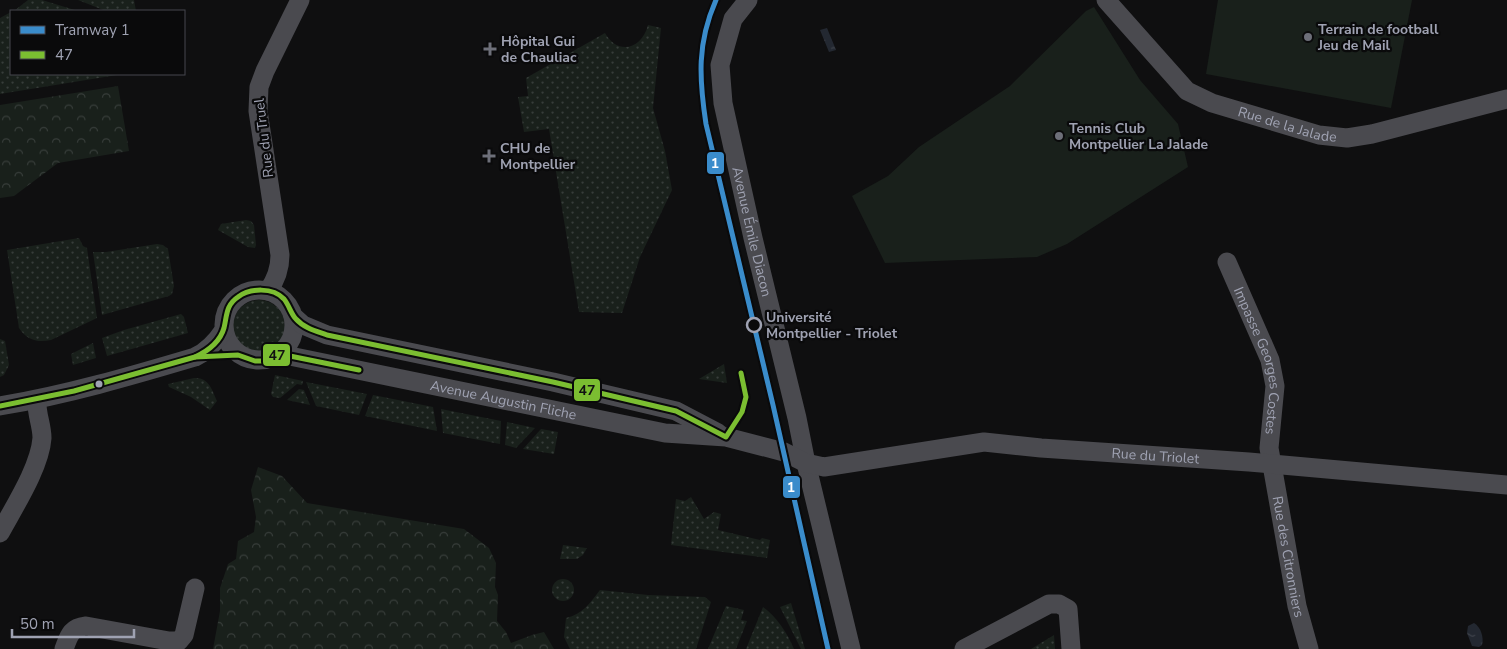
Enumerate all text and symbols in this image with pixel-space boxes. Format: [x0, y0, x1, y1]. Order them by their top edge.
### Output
legend [10, 10, 185, 75]
text: Tramway 1 [55, 20, 130, 40]
place label: Terrain de football Jeu de Mail [1317, 20, 1439, 55]
marker: Terrain de football Jeu de Mail [1302, 31, 1314, 43]
place label: Hôpital Gui de Chauliac [501, 32, 577, 67]
marker: Hôpital Gui de Chauliac [483, 42, 497, 56]
text: 47 [55, 45, 73, 65]
street label: Rue du Truel [250, 96, 278, 179]
street label: Rue de la Jalade [1236, 102, 1338, 146]
place label: Tennis Club Montpellier La Jalade [1069, 119, 1209, 154]
marker: Tennis Club Montpellier La Jalade [1053, 130, 1065, 142]
place label: CHU de Montpellier [500, 139, 576, 174]
marker: CHU de Montpellier [482, 149, 496, 163]
line badge: 1 [706, 151, 725, 175]
text: 1 [711, 154, 719, 173]
street label: Avenue Émile Diacon [728, 165, 776, 299]
street label: Impasse Georges Costes [1229, 284, 1285, 436]
place label: Université Montpellier - Triolet [766, 308, 898, 343]
marker: Université Montpellier - Triolet [746, 317, 762, 333]
line badge: 47 [262, 343, 291, 367]
text: 47 [269, 346, 285, 365]
street label: Avenue Augustin Fliche [429, 376, 578, 424]
line badge: 47 [573, 378, 601, 402]
unlabelled marker [94, 379, 104, 389]
text: 47 [579, 381, 595, 400]
street label: Rue du Triolet [1111, 443, 1200, 468]
line badge: 1 [782, 475, 801, 499]
text: 1 [787, 478, 795, 497]
street label: Rue des Citronniers [1268, 494, 1309, 620]
scale bar [12, 606, 135, 638]
text: 50 m [20, 614, 55, 634]

